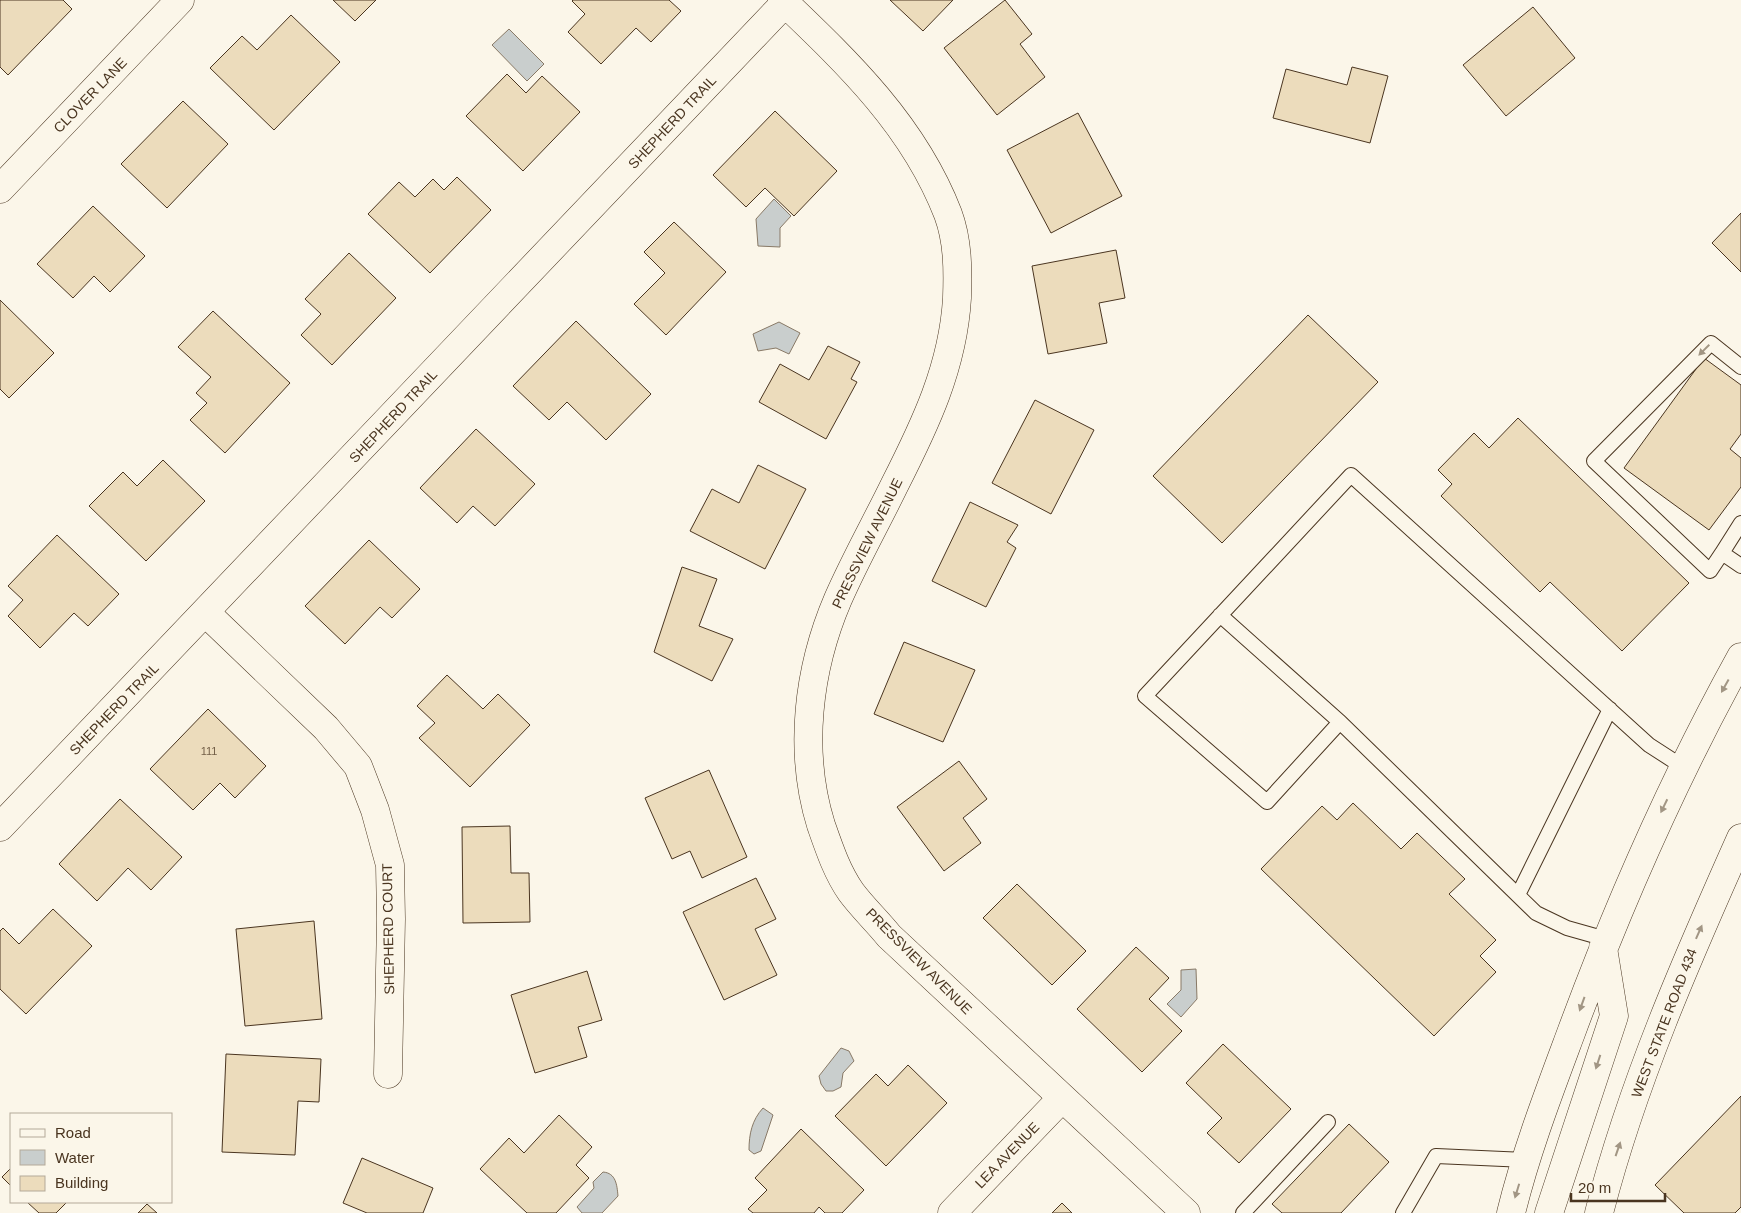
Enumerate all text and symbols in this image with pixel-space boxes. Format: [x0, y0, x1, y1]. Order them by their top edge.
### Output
street label: CLOVER LANE [50, 54, 130, 136]
street label: SHEPHERD TRAIL [625, 72, 719, 172]
one-way arrow [1698, 344, 1710, 356]
street label: SHEPHERD TRAIL [346, 366, 440, 466]
street label: PRESSVIEW AVENUE [828, 475, 906, 611]
street label: SHEPHERD TRAIL [66, 660, 162, 758]
one-way arrow [1721, 678, 1729, 693]
house number: 111 [201, 745, 217, 757]
one-way arrow [1660, 798, 1669, 813]
street label: SHEPHERD COURT [379, 863, 397, 995]
street label: PRESSVIEW AVENUE [863, 905, 975, 1017]
one-way arrow [1696, 925, 1704, 939]
street label: WEST STATE ROAD 434 [1628, 946, 1700, 1100]
one-way arrow [1578, 997, 1586, 1012]
one-way arrow [1594, 1054, 1602, 1069]
legend [10, 1113, 172, 1203]
street label: LEA AVENUE [972, 1119, 1042, 1191]
text: Road [55, 1124, 91, 1141]
one-way arrow [1615, 1142, 1622, 1157]
text: Water [55, 1149, 94, 1166]
scale bar [1571, 1170, 1665, 1202]
text: Building [55, 1174, 108, 1191]
text: 20 m [1578, 1179, 1611, 1196]
one-way arrow [1513, 1183, 1520, 1198]

